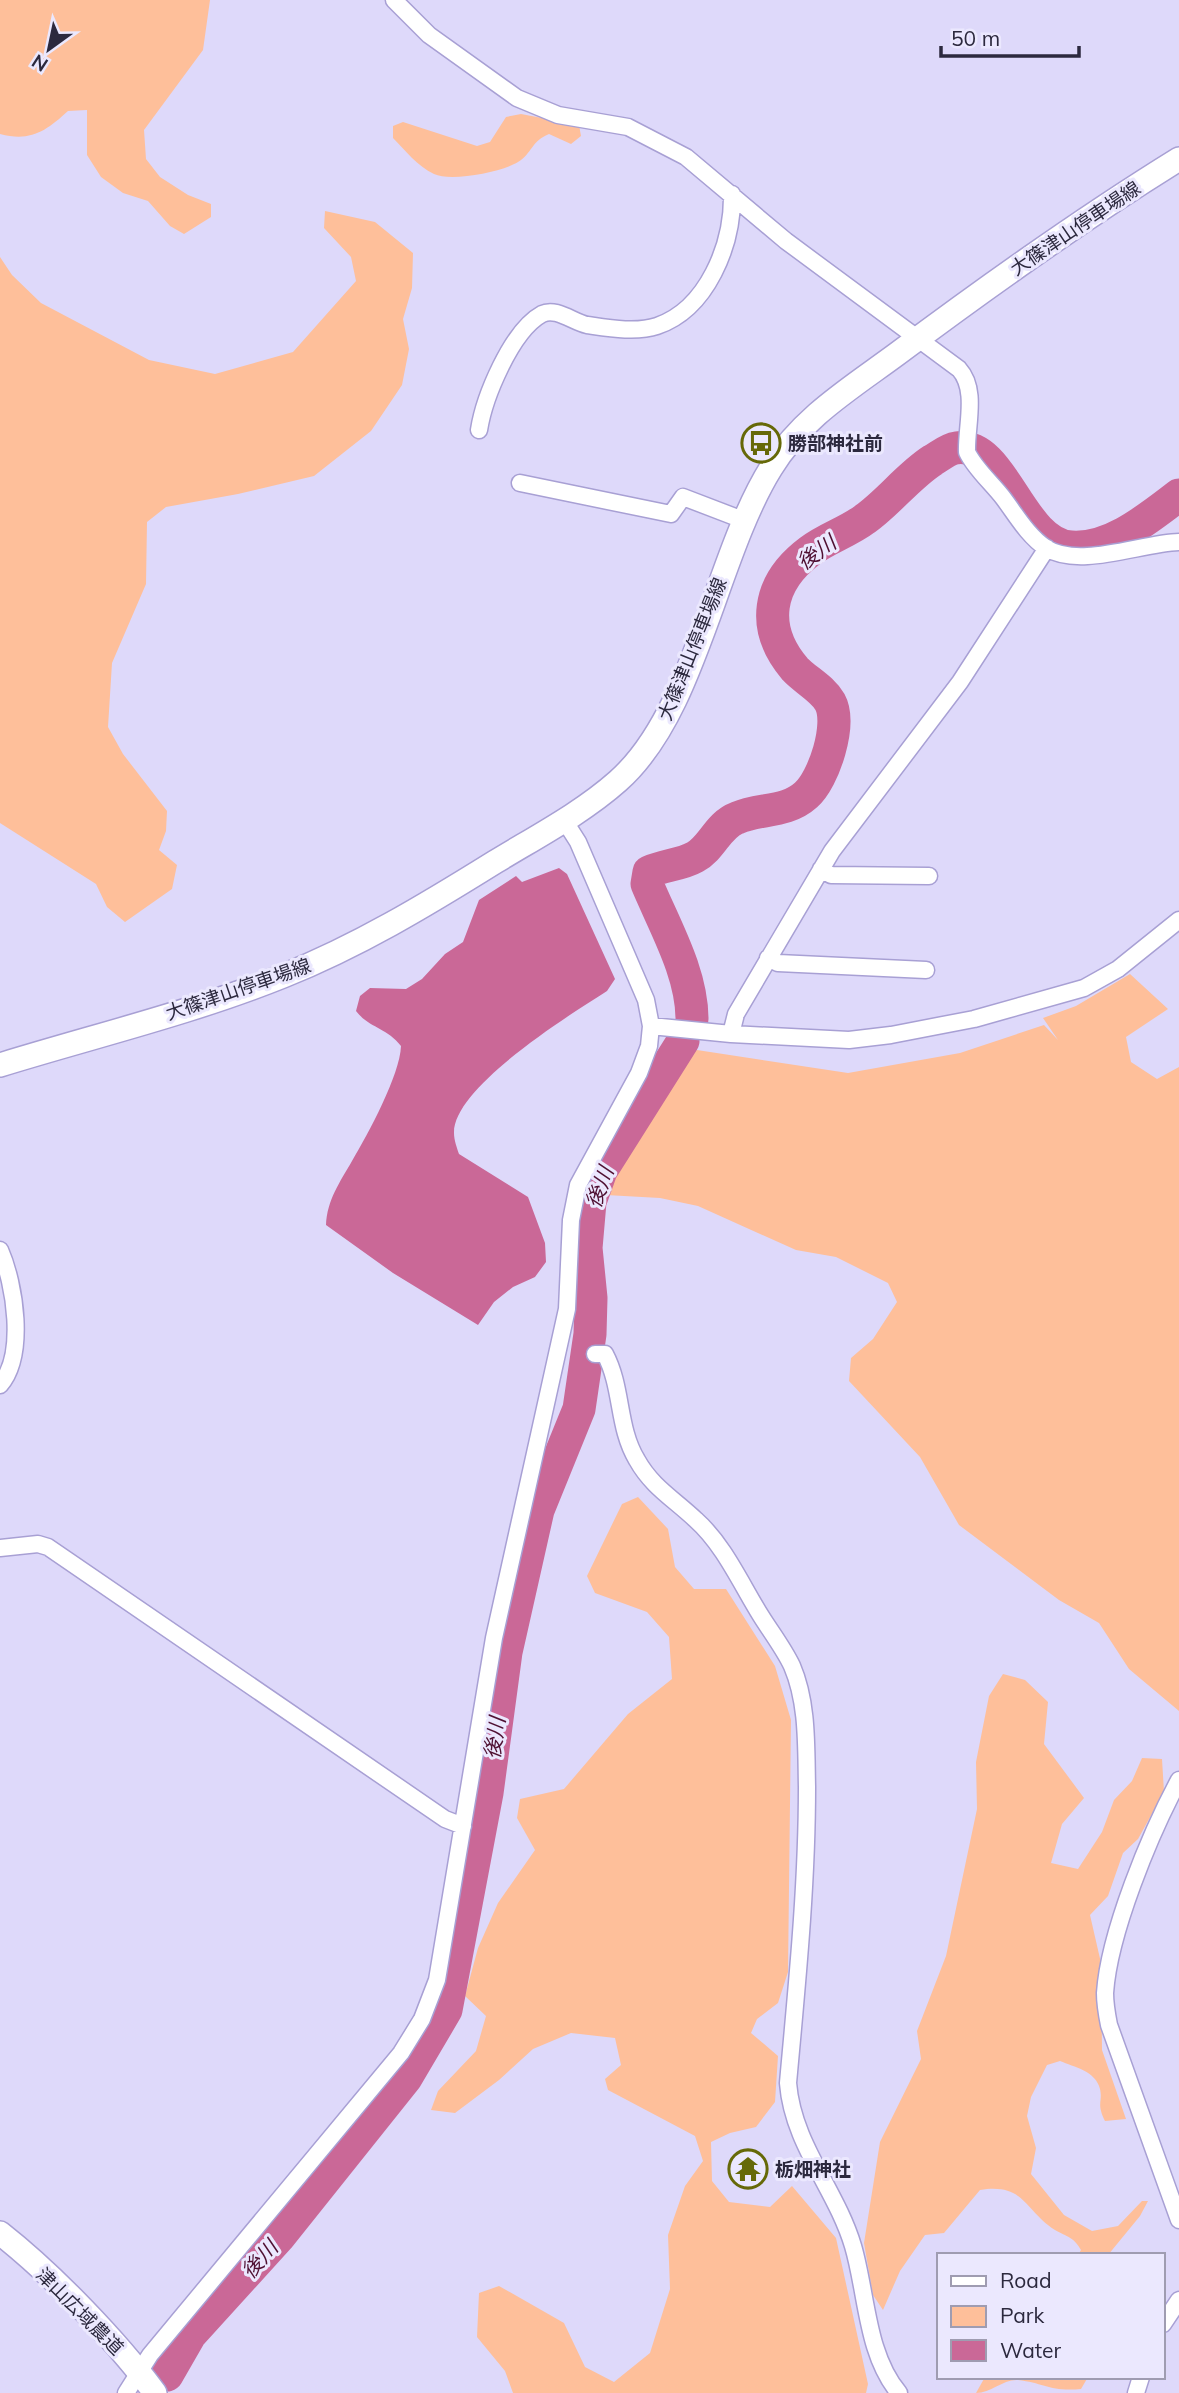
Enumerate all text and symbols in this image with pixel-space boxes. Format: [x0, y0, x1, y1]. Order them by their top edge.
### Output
north arrow [14, 14, 84, 84]
scale bar [941, 14, 1079, 58]
text: 50 m [951, 25, 1000, 51]
text: N [27, 49, 52, 77]
street label: 大篠津山停車場線 [1005, 176, 1145, 280]
bus stop icon: 勝部神社前 [740, 422, 782, 464]
place label: 勝部神社前 [788, 431, 883, 455]
water label: 後川 [791, 528, 842, 575]
street label: 大篠津山停車場線 [652, 574, 732, 724]
street label: 大篠津山停車場線 [162, 953, 314, 1025]
water label: 後川 [580, 1161, 619, 1211]
water label: 後川 [478, 1713, 510, 1761]
temple icon: 栃畑神社 [727, 2148, 769, 2190]
place label: 栃畑神社 [775, 2157, 851, 2181]
water label: 後川 [235, 2233, 284, 2283]
legend [937, 2253, 1165, 2379]
street label: 津山広域農道 [31, 2262, 129, 2360]
text: Road [1000, 2267, 1051, 2293]
text: Park [1000, 2302, 1044, 2328]
text: Water [1000, 2337, 1061, 2363]

